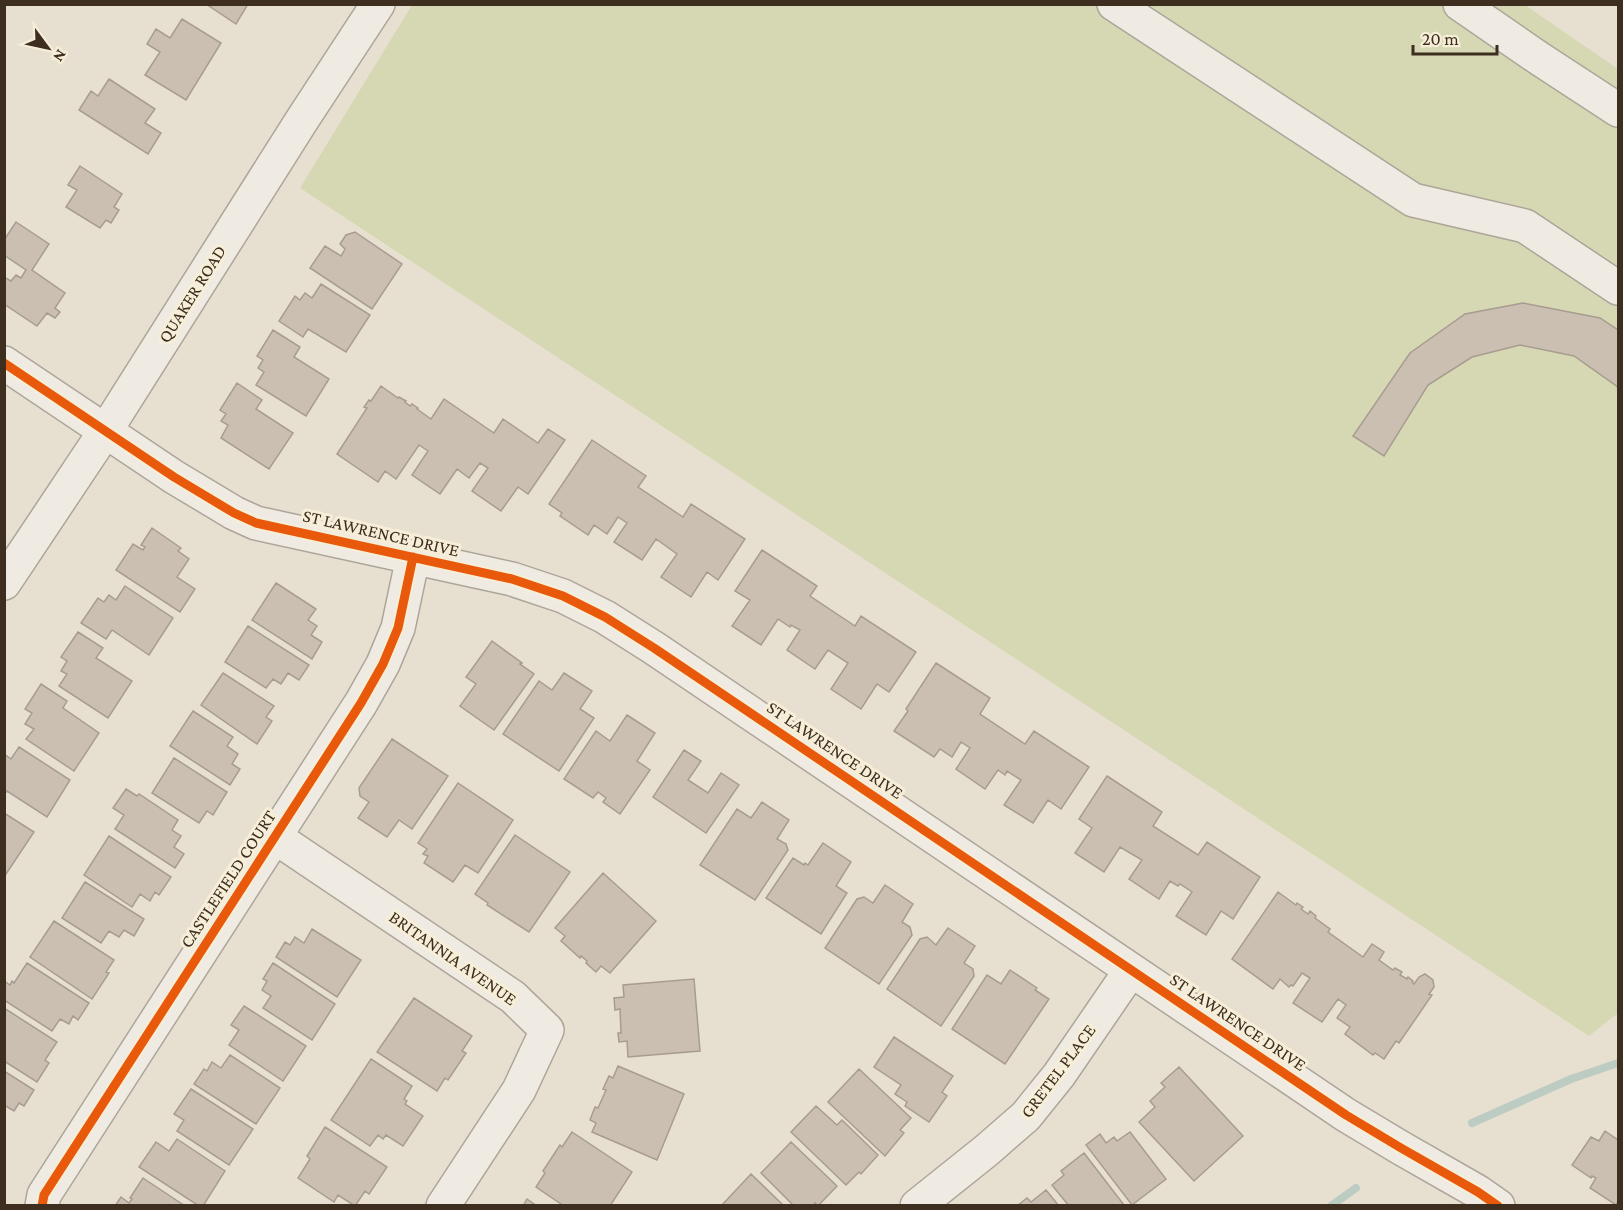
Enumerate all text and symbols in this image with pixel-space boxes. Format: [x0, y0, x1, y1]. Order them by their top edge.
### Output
north arrow [18, 18, 78, 78]
scale bar [1413, 18, 1497, 56]
text: 20 m [1422, 29, 1459, 49]
text: N [50, 47, 70, 65]
street label: QUAKER ROAD [154, 242, 230, 346]
street label: ST LAWRENCE DRIVE [301, 505, 461, 561]
street label: ST LAWRENCE DRIVE [763, 697, 907, 803]
street label: CASTLEFIELD COURT [176, 806, 280, 951]
street label: BRITANNIA AVENUE [386, 907, 521, 1010]
street label: ST LAWRENCE DRIVE [1166, 969, 1310, 1075]
street label: GRETEL PLACE [1016, 1020, 1100, 1122]

